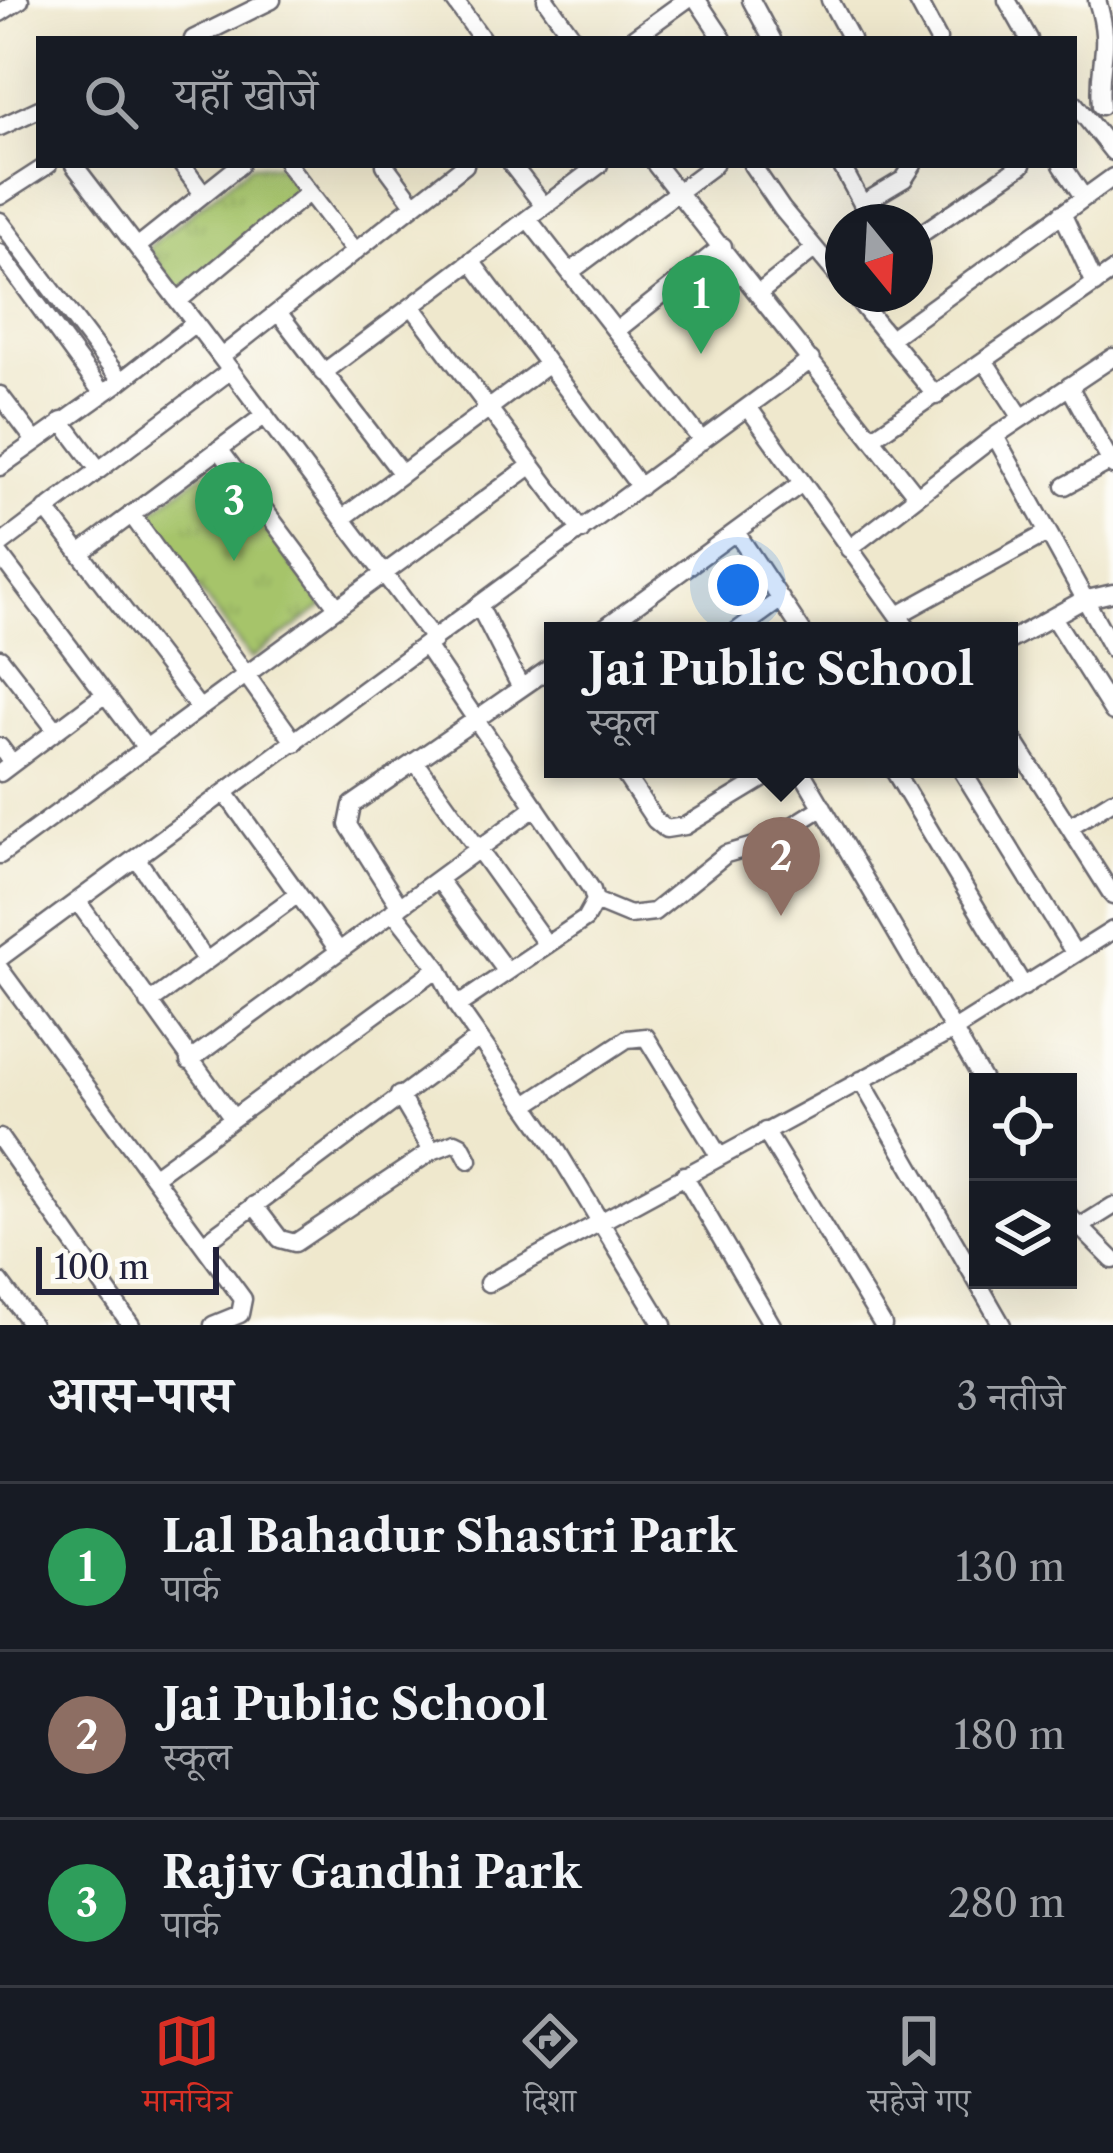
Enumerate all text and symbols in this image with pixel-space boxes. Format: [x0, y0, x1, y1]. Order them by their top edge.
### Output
search box [36, 36, 1077, 168]
text: यहाँ खोजें [174, 66, 318, 122]
icon: search [78, 69, 144, 135]
north arrow [825, 204, 933, 312]
pin: 1 [662, 255, 740, 354]
pin: 3 [195, 462, 273, 561]
your location [708, 555, 768, 615]
popup [544, 622, 1018, 778]
text: Jai Public School [588, 641, 974, 697]
text: स्कूल [588, 697, 658, 745]
pin: 2 [742, 817, 820, 916]
map controls [969, 1073, 1077, 1289]
button: locate [969, 1073, 1077, 1181]
button: layers [969, 1181, 1077, 1289]
scale bar [36, 1241, 219, 1294]
text: 100 m [54, 1247, 149, 1288]
text: आस-पास [48, 1363, 233, 1425]
text: 3 नतीजे [956, 1372, 1065, 1420]
text: Lal Bahadur Shastri Park [162, 1508, 737, 1564]
text: 1 [78, 1543, 96, 1591]
text: 130 m [956, 1543, 1065, 1591]
text: पार्क [162, 1564, 219, 1612]
text: Jai Public School [162, 1676, 548, 1732]
text: 2 [75, 1711, 99, 1759]
text: 180 m [954, 1711, 1065, 1759]
text: स्कूल [162, 1732, 232, 1780]
text: Rajiv Gandhi Park [162, 1844, 581, 1900]
text: 3 [76, 1879, 98, 1927]
text: 280 m [948, 1879, 1065, 1927]
text: पार्क [162, 1900, 219, 1948]
tab: मानचित्र [142, 2008, 232, 2133]
tab: दिशा [517, 2008, 583, 2133]
tab: सहेजे गए [868, 2008, 971, 2133]

